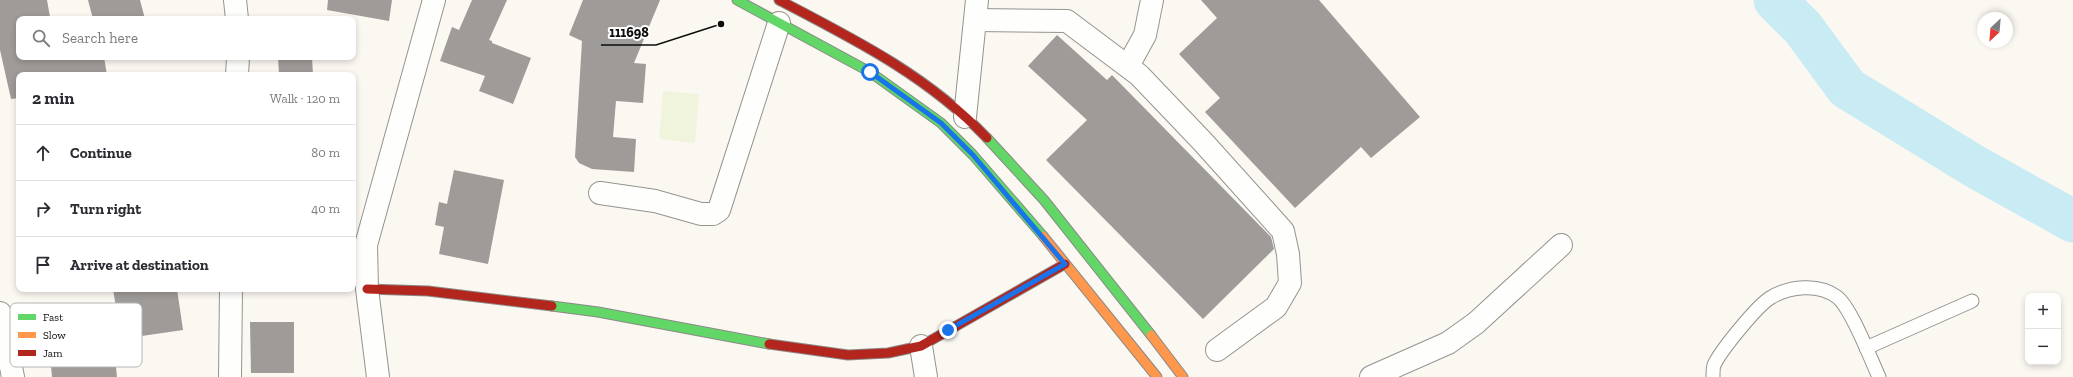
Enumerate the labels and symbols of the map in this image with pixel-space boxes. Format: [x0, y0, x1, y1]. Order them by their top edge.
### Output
north arrow [1977, 12, 2013, 48]
callout: 111698 [601, 19, 656, 45]
text: 111698 [609, 24, 649, 41]
route start [861, 63, 879, 81]
legend [10, 303, 142, 367]
text: Fast [43, 311, 64, 324]
route end [939, 321, 957, 339]
text: Slow [43, 329, 66, 342]
text: Jam [43, 347, 63, 360]

